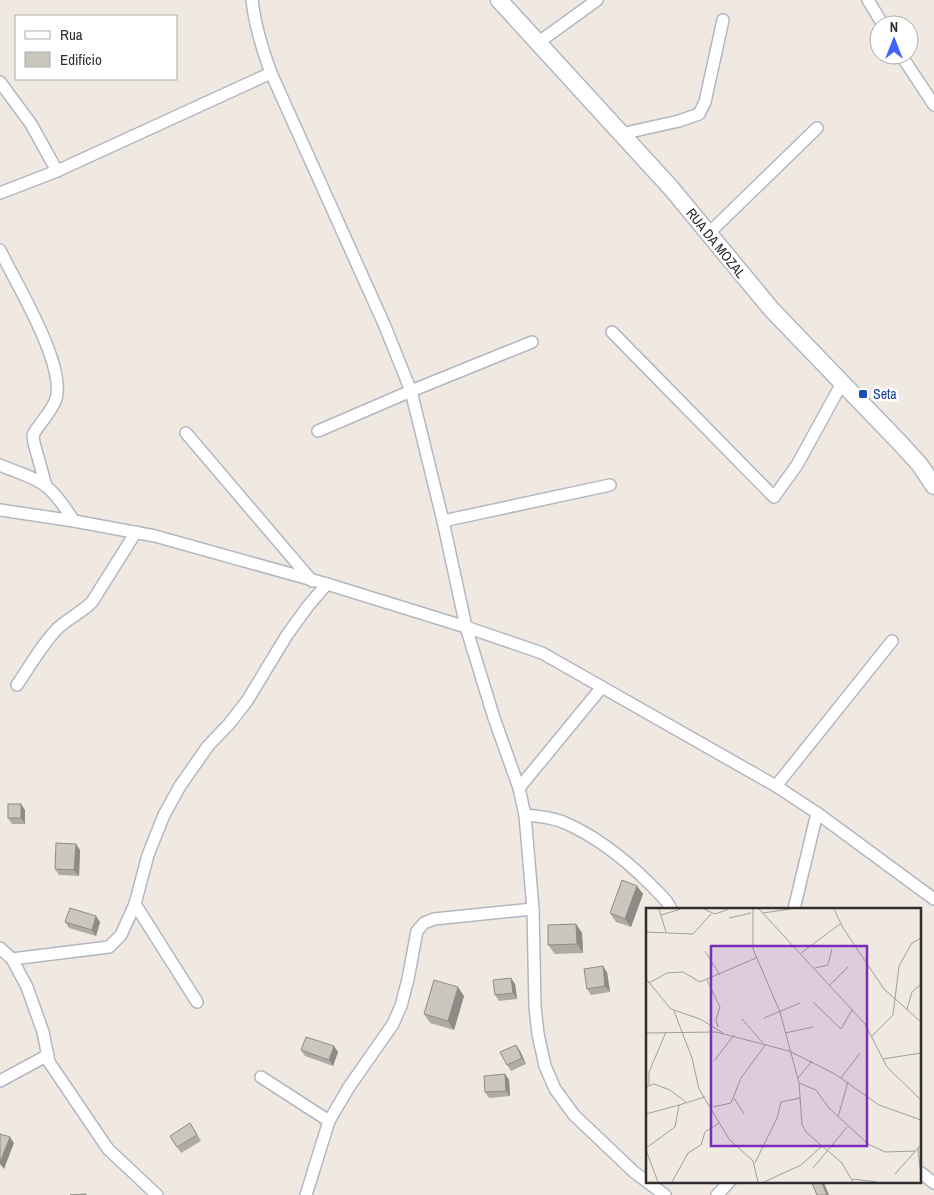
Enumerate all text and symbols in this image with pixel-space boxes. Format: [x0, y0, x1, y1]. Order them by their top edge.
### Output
legend [15, 15, 178, 80]
north arrow [869, 15, 919, 65]
text: N [890, 18, 898, 36]
text: Rua [60, 24, 83, 45]
text: Edifício [60, 49, 102, 70]
street label: RUA DA MOZAL [682, 204, 750, 282]
place label: Seta [873, 385, 897, 403]
marker: Seta [857, 388, 869, 400]
inset map [646, 908, 922, 1182]

